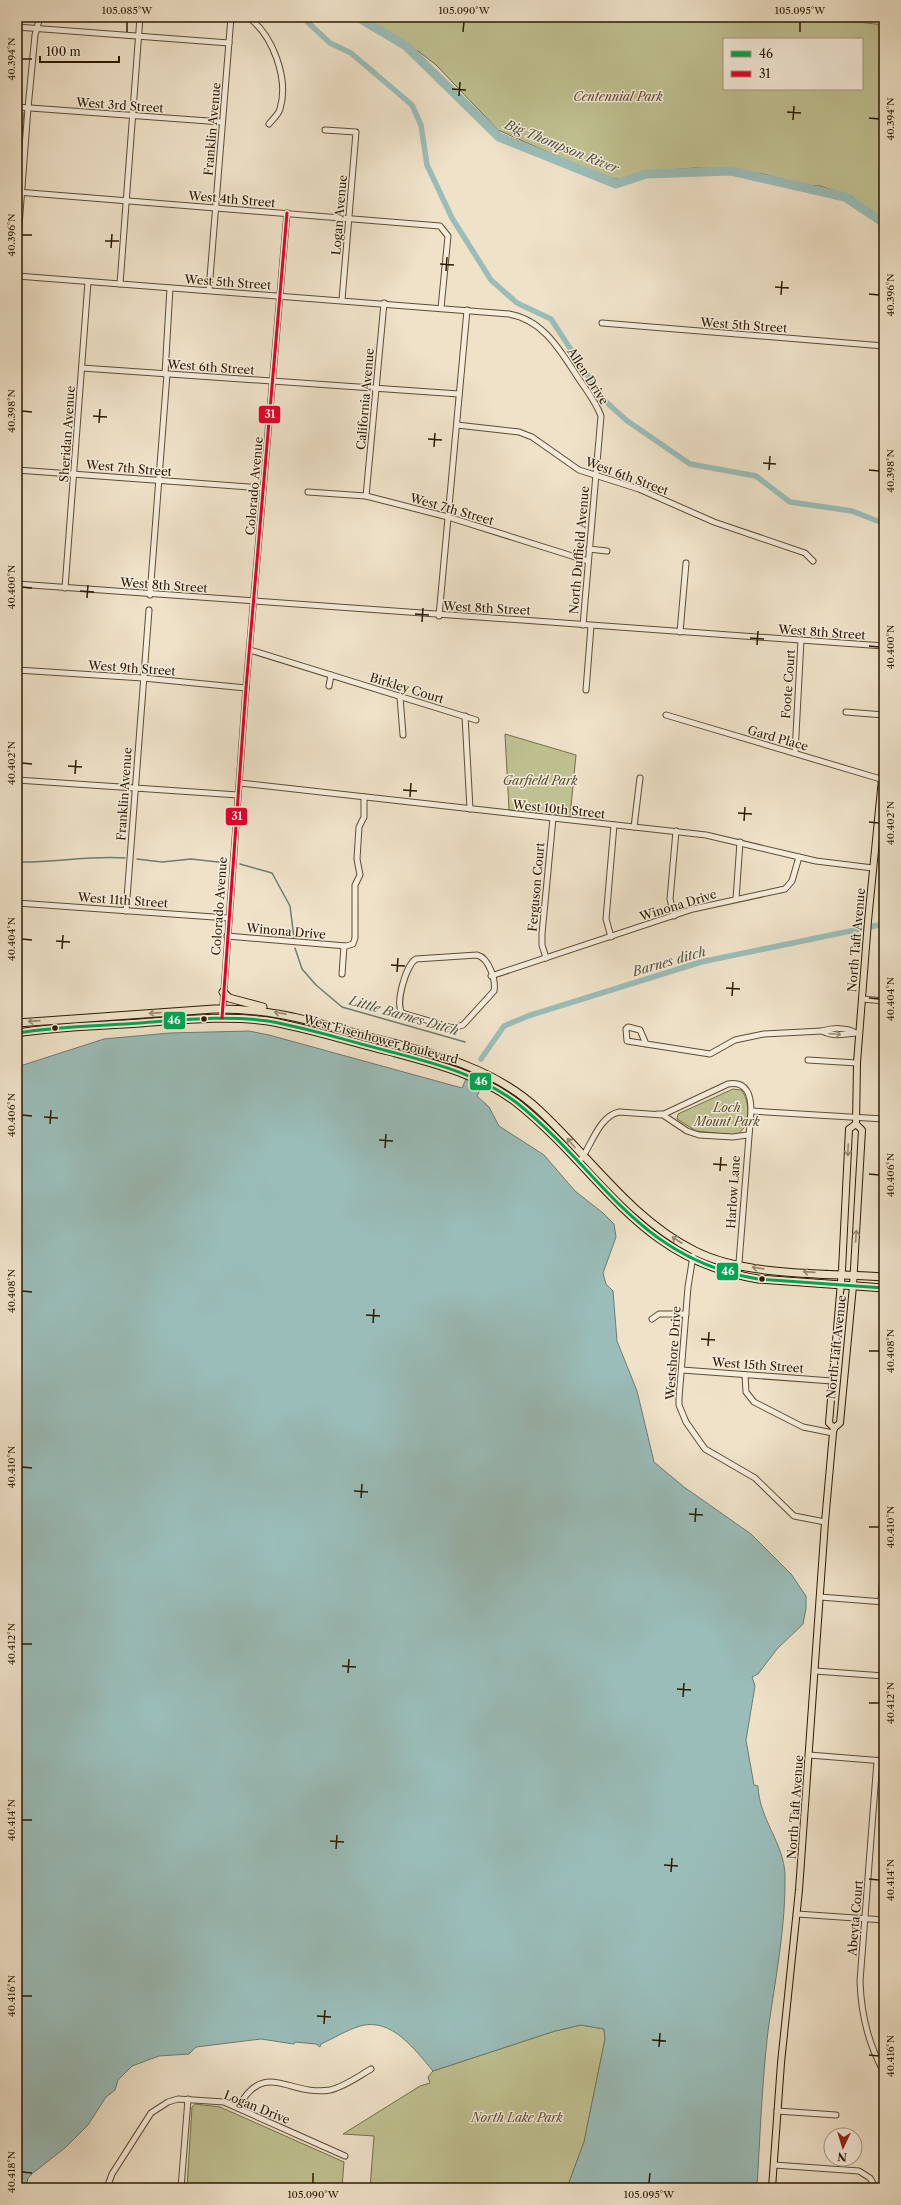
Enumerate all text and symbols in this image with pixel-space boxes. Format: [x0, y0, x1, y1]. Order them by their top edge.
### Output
text: 105.085°W [102, 4, 153, 17]
text: 105.090°W [438, 4, 491, 17]
text: 105.095°W [775, 4, 826, 17]
text: 40.394°N [5, 37, 18, 81]
scale bar [40, 38, 119, 64]
legend [723, 38, 863, 90]
text: 100 m [46, 44, 81, 59]
text: 46 [759, 46, 773, 61]
text: 31 [759, 66, 771, 81]
street label: Franklin Avenue [200, 81, 224, 176]
park label: Centennial Park [573, 89, 664, 104]
street label: West 3rd Street [75, 94, 165, 116]
text: 40.394°N [884, 97, 897, 141]
water label: Big Thompson River [502, 115, 622, 177]
street label: Logan Avenue [328, 174, 350, 256]
street label: West 4th Street [187, 188, 277, 210]
text: 40.396°N [5, 213, 18, 257]
street label: West 5th Street [183, 271, 273, 293]
text: 40.396°N [884, 273, 897, 317]
street label: West 5th Street [699, 314, 789, 336]
street label: Allen Drive [564, 344, 612, 407]
street label: California Avenue [353, 347, 377, 450]
street label: West 6th Street [166, 356, 256, 378]
street label: Sheridan Avenue [56, 385, 78, 483]
text: 40.398°N [5, 389, 18, 433]
line badge: 31 [258, 405, 281, 424]
text: 31 [264, 407, 276, 421]
street label: Colorado Avenue [242, 436, 266, 536]
text: 40.398°N [884, 449, 897, 493]
street label: West 6th Street [582, 454, 671, 498]
street label: West 7th Street [84, 457, 173, 479]
street label: North Duffield Avenue [566, 485, 592, 615]
street label: West 7th Street [407, 490, 496, 528]
text: 40.400°N [5, 565, 18, 609]
street label: West 8th Street [119, 574, 209, 596]
street label: West 8th Street [442, 598, 532, 618]
street label: West 8th Street [777, 621, 867, 643]
text: 40.400°N [884, 625, 897, 669]
street label: Foote Court [778, 648, 798, 719]
street label: West 9th Street [87, 657, 177, 679]
street label: Birkley Court [368, 670, 447, 707]
street label: Gard Place [746, 722, 810, 754]
text: 40.402°N [5, 741, 18, 785]
street label: Franklin Avenue [113, 746, 135, 841]
park label: Garfield Park [503, 773, 578, 788]
street label: West 10th Street [511, 797, 607, 821]
text: 40.402°N [884, 801, 897, 845]
line badge: 31 [225, 807, 248, 826]
text: 31 [231, 809, 243, 823]
street label: Ferguson Court [525, 841, 547, 932]
street label: Colorado Avenue [208, 856, 230, 956]
street label: Winona Drive [637, 886, 719, 924]
street label: North Taft Avenue [844, 887, 868, 993]
street label: West 11th Street [76, 889, 169, 911]
text: 40.404°N [5, 917, 18, 961]
street label: Winona Drive [245, 920, 327, 942]
water label: Barnes ditch [630, 943, 707, 979]
text: 40.404°N [884, 977, 897, 1021]
water label: Little Barnes Ditch [346, 991, 461, 1038]
one-way arrow [149, 1009, 162, 1016]
one-way arrow [273, 1009, 286, 1017]
line badge: 46 [163, 1011, 186, 1030]
street label: West Eisenhower Boulevard [301, 1011, 461, 1067]
text: 46 [167, 1013, 181, 1027]
unlabelled marker [199, 1014, 209, 1024]
one-way arrow [28, 1018, 41, 1025]
unlabelled marker [50, 1023, 60, 1033]
one-way arrow [828, 1031, 841, 1038]
line badge: 46 [469, 1072, 492, 1091]
text: 46 [474, 1074, 488, 1088]
text: 40.406°N [5, 1093, 18, 1137]
park label: Loch Mount Park [692, 1100, 761, 1129]
one-way arrow [567, 1138, 576, 1148]
one-way arrow [844, 1143, 852, 1156]
text: 40.406°N [884, 1153, 897, 1197]
street label: Harlow Lane [723, 1155, 743, 1229]
one-way arrow [852, 1230, 859, 1243]
one-way arrow [672, 1236, 683, 1244]
line badge: 46 [716, 1262, 739, 1281]
text: 46 [721, 1264, 735, 1278]
one-way arrow [752, 1264, 765, 1272]
text: 40.408°N [5, 1269, 18, 1313]
one-way arrow [803, 1269, 816, 1276]
unlabelled marker [757, 1274, 767, 1284]
street label: North Taft Avenue [823, 1294, 849, 1400]
street label: Westshore Drive [662, 1305, 684, 1402]
text: 40.408°N [884, 1329, 897, 1373]
street label: West 15th Street [711, 1354, 805, 1376]
text: 40.410°N [5, 1446, 18, 1488]
text: 40.410°N [884, 1506, 897, 1548]
text: 40.412°N [5, 1623, 18, 1665]
text: 40.412°N [884, 1682, 897, 1724]
street label: North Taft Avenue [784, 1754, 806, 1860]
text: 40.414°N [5, 1799, 18, 1841]
text: 40.414°N [884, 1859, 897, 1901]
street label: Abeyta Court [844, 1879, 866, 1958]
text: 40.416°N [5, 1975, 18, 2017]
text: 40.416°N [884, 2035, 897, 2077]
street label: Logan Drive [222, 2087, 292, 2127]
park label: North Lake Park [470, 2110, 564, 2125]
north arrow [823, 2127, 863, 2167]
text: N [837, 2150, 848, 2164]
text: 40.418°N [5, 2151, 18, 2193]
text: 105.090°W [287, 2188, 340, 2201]
text: 105.095°W [624, 2188, 675, 2201]

